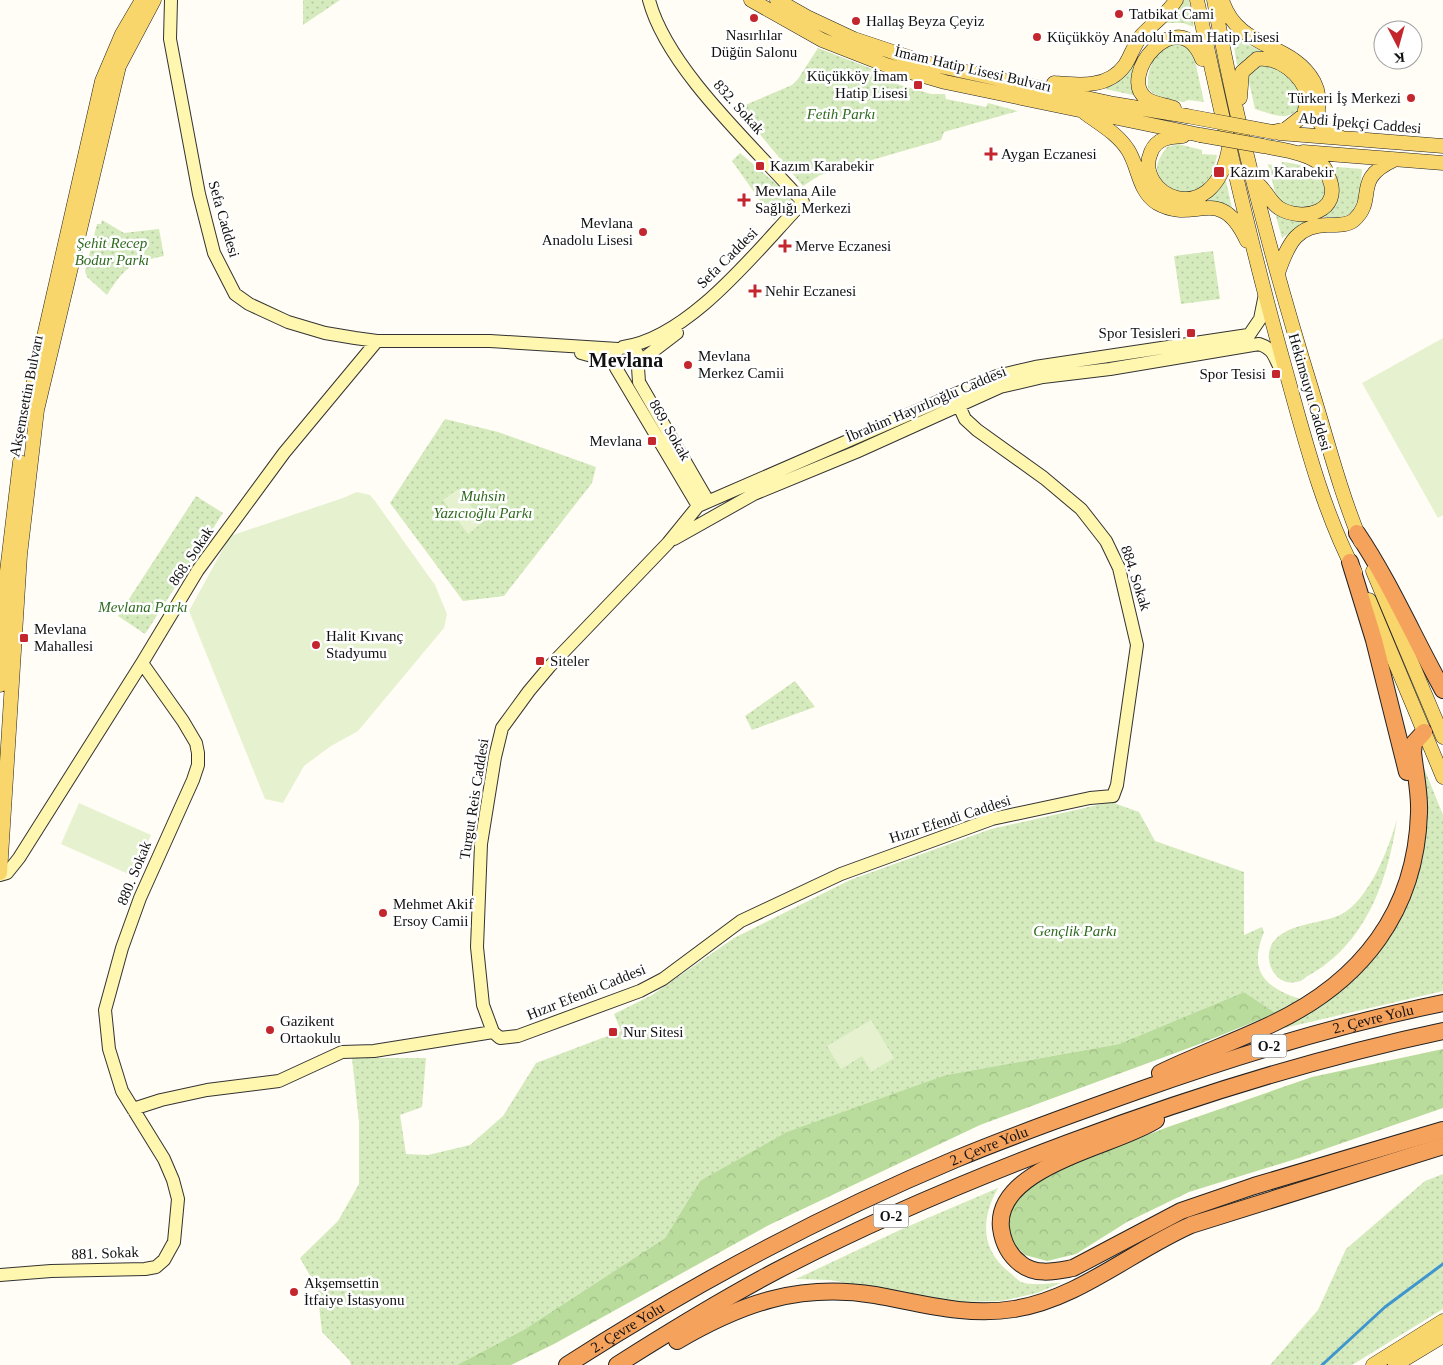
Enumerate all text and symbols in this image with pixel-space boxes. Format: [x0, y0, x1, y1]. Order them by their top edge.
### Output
place label: Tatbikat Cami [1129, 6, 1214, 22]
marker: Tatbikat Cami [1113, 8, 1125, 20]
marker: Nasırlılar Düğün Salonu [748, 12, 760, 24]
place label: Hallaş Beyza Çeyiz [866, 13, 985, 29]
marker: Hallaş Beyza Çeyiz [850, 15, 862, 27]
north arrow [1373, 20, 1423, 70]
place label: Nasırlılar Düğün Salonu [711, 27, 798, 60]
place label: Küçükköy Anadolu İmam Hatip Lisesi [1047, 29, 1279, 45]
marker: Küçükköy Anadolu İmam Hatip Lisesi [1031, 31, 1043, 43]
street label: İmam Hatip Lisesi Bulvarı [893, 43, 1053, 95]
text: K [1393, 49, 1406, 65]
place label: Küçükköy İmam Hatip Lisesi [807, 68, 908, 101]
street label: 832. Sokak [710, 77, 768, 138]
marker: Küçükköy İmam Hatip Lisesi [912, 79, 924, 91]
place label: Türkeri İş Merkezi [1288, 90, 1401, 106]
marker: Türkeri İş Merkezi [1405, 92, 1417, 104]
park label: Fetih Parkı [806, 106, 875, 122]
street label: Abdi İpekçi Caddesi [1298, 110, 1422, 136]
place label: Aygan Eczanesi [1001, 146, 1097, 162]
marker: Aygan Eczanesi [985, 148, 997, 160]
place label: Kazım Karabekir [770, 158, 874, 174]
marker: Kazım Karabekir [754, 160, 766, 172]
place label: Kâzım Karabekir [1230, 164, 1334, 180]
marker: Kâzım Karabekir [1212, 165, 1226, 179]
street label: Sefa Caddesi [205, 179, 243, 259]
place label: Mevlana Aile Sağlığı Merkezi [755, 183, 851, 216]
marker: Mevlana Aile Sağlığı Merkezi [737, 193, 751, 207]
place label: Mevlana Anadolu Lisesi [542, 215, 633, 248]
street label: Sefa Caddesi [694, 225, 760, 291]
marker: Mevlana Anadolu Lisesi [637, 226, 649, 238]
park label: Şehit Recep Bodur Parkı [75, 235, 149, 268]
place label: Merve Eczanesi [795, 238, 891, 254]
marker: Merve Eczanesi [779, 240, 791, 252]
place label: Nehir Eczanesi [765, 283, 856, 299]
marker: Nehir Eczanesi [749, 285, 761, 297]
place label: Spor Tesisleri [1099, 325, 1181, 341]
marker: Spor Tesisleri [1185, 327, 1197, 339]
street label: Hekimsuyu Caddesi [1286, 332, 1334, 452]
street label: Akşemsettin Bulvarı [6, 334, 46, 458]
place label: Mevlana Merkez Camii [698, 348, 784, 381]
district label: Mevlana [589, 349, 663, 371]
marker: Mevlana Merkez Camii [682, 359, 694, 371]
street label: İbrahim Hayırlıoğlu Caddesi [843, 363, 1009, 445]
place label: Spor Tesisi [1199, 366, 1266, 382]
marker: Spor Tesisi [1270, 368, 1282, 380]
street label: 869. Sokak [646, 397, 694, 464]
place label: Mevlana [590, 433, 642, 449]
marker: Mevlana [646, 435, 658, 447]
park label: Muhsin Yazıcıoğlu Parkı [433, 488, 533, 521]
street label: 868. Sokak [165, 523, 217, 588]
street label: 884. Sokak [1118, 543, 1154, 613]
park label: Mevlana Parkı [97, 599, 188, 615]
place label: Mevlana Mahallesi [34, 621, 93, 654]
place label: Halit Kıvanç Stadyumu [326, 628, 403, 661]
marker: Mevlana Mahallesi [18, 632, 30, 644]
marker: Halit Kıvanç Stadyumu [310, 639, 322, 651]
place label: Siteler [550, 653, 589, 669]
marker: Siteler [534, 655, 546, 667]
street label: Turgut Reis Caddesi [457, 737, 491, 861]
street label: Hızır Efendi Caddesi [887, 792, 1013, 846]
street label: 880. Sokak [114, 838, 154, 907]
place label: Mehmet Akif Ersoy Camii [393, 896, 473, 929]
marker: Mehmet Akif Ersoy Camii [377, 907, 389, 919]
park label: Gençlik Parkı [1033, 923, 1117, 939]
street label: Hızır Efendi Caddesi [524, 961, 648, 1023]
street label: 2. Çevre Yolu [1331, 1001, 1415, 1037]
place label: Gazikent Ortaokulu [280, 1013, 341, 1046]
marker: Gazikent Ortaokulu [264, 1024, 276, 1036]
place label: Nur Sitesi [623, 1024, 683, 1040]
marker: Nur Sitesi [607, 1026, 619, 1038]
road number: O-2 [1252, 1034, 1286, 1058]
street label: 2. Çevre Yolu [947, 1123, 1030, 1169]
road number: O-2 [874, 1204, 908, 1228]
street label: 881. Sokak [71, 1244, 140, 1262]
place label: Akşemsettin İtfaiye İstasyonu [304, 1275, 405, 1308]
marker: Akşemsettin İtfaiye İstasyonu [288, 1286, 300, 1298]
street label: 2. Çevre Yolu [588, 1299, 667, 1356]

